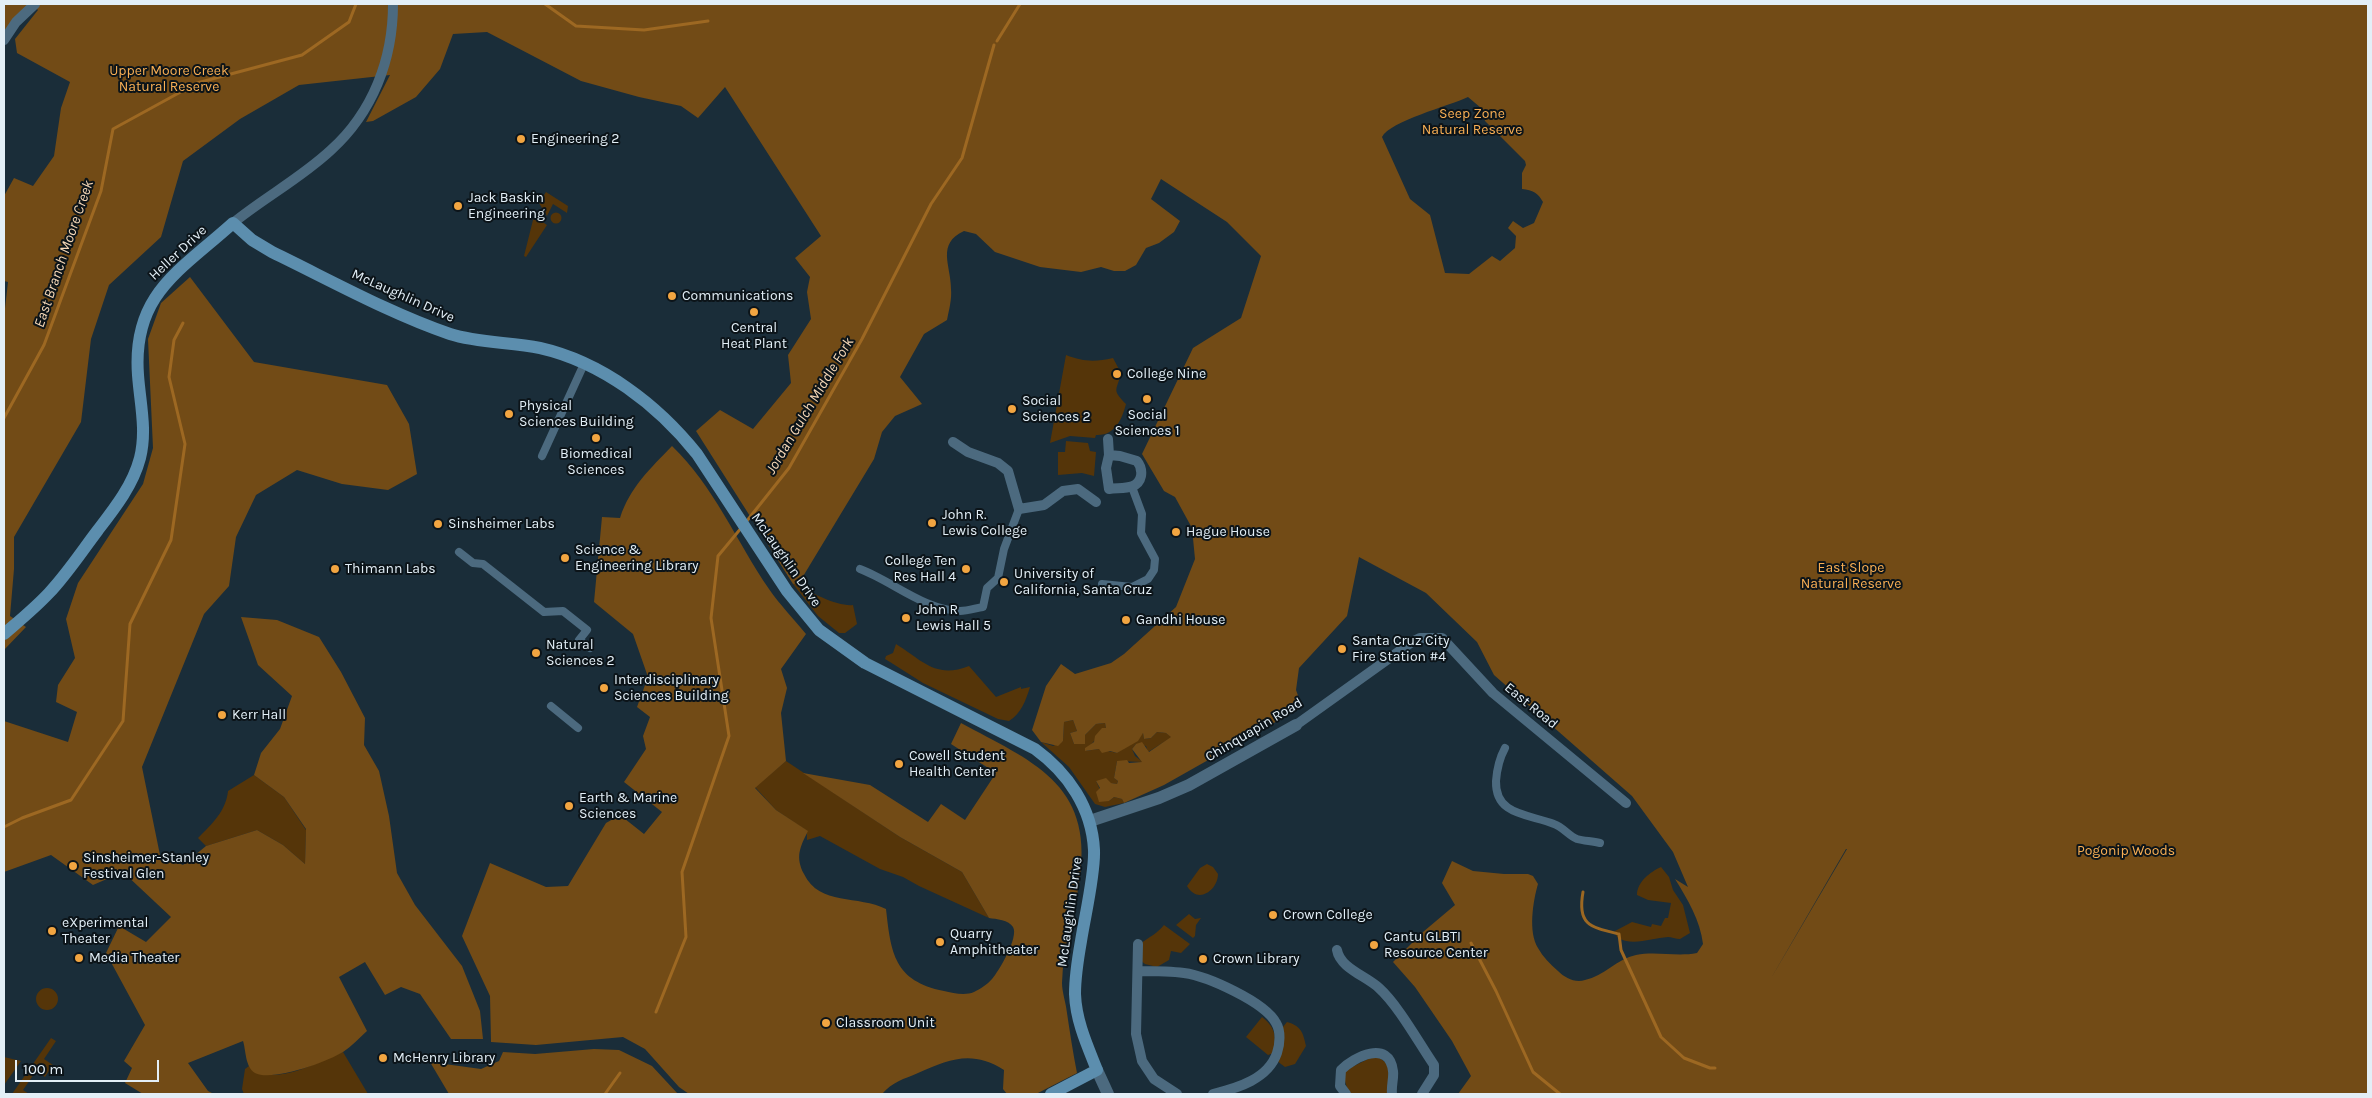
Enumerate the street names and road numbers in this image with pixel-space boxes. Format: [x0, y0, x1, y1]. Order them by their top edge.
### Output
street label: Heller Drive [146, 222, 210, 284]
street label: McLaughlin Drive [349, 266, 457, 326]
street label: McLaughlin Drive [747, 510, 825, 610]
street label: East Road [1501, 679, 1561, 733]
street label: Chinquapin Road [1202, 694, 1306, 766]
street label: McLaughlin Drive [1054, 856, 1086, 968]

